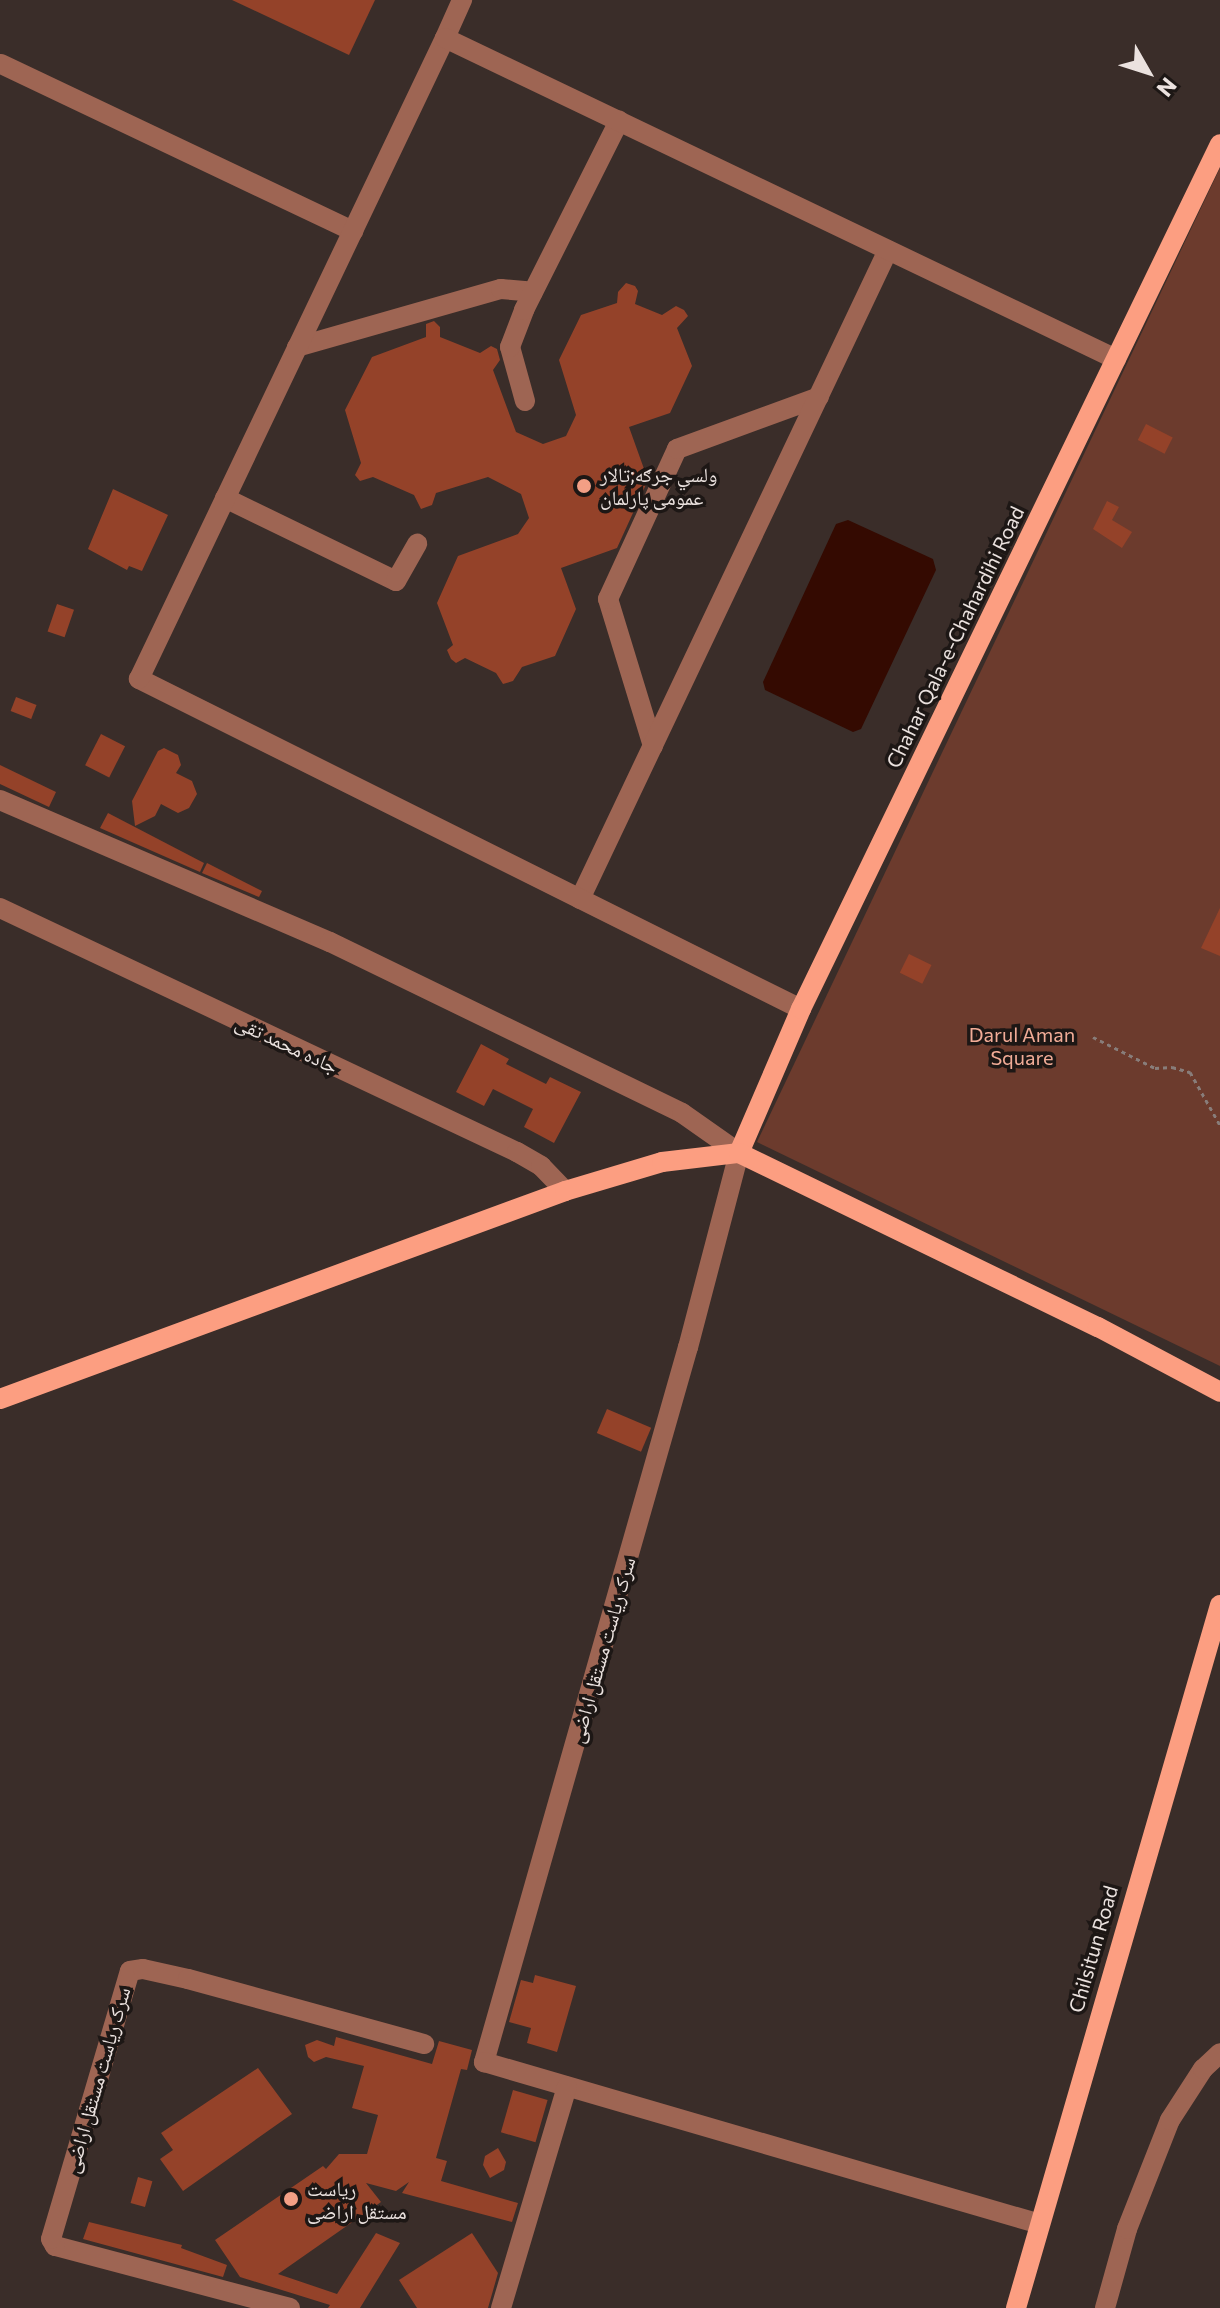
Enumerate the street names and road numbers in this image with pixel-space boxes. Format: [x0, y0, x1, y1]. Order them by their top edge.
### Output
street label: Chahar Qala-e-Chahardihi Road [881, 502, 1029, 772]
street label: جاده محمد تقی [232, 1010, 342, 1078]
street label: سرک ریاست مستقل اراضی [564, 1554, 640, 1746]
street label: Chilsitun Road [1063, 1883, 1123, 2015]
street label: سرک ریاست مستقل اراضی [59, 1984, 135, 2176]

